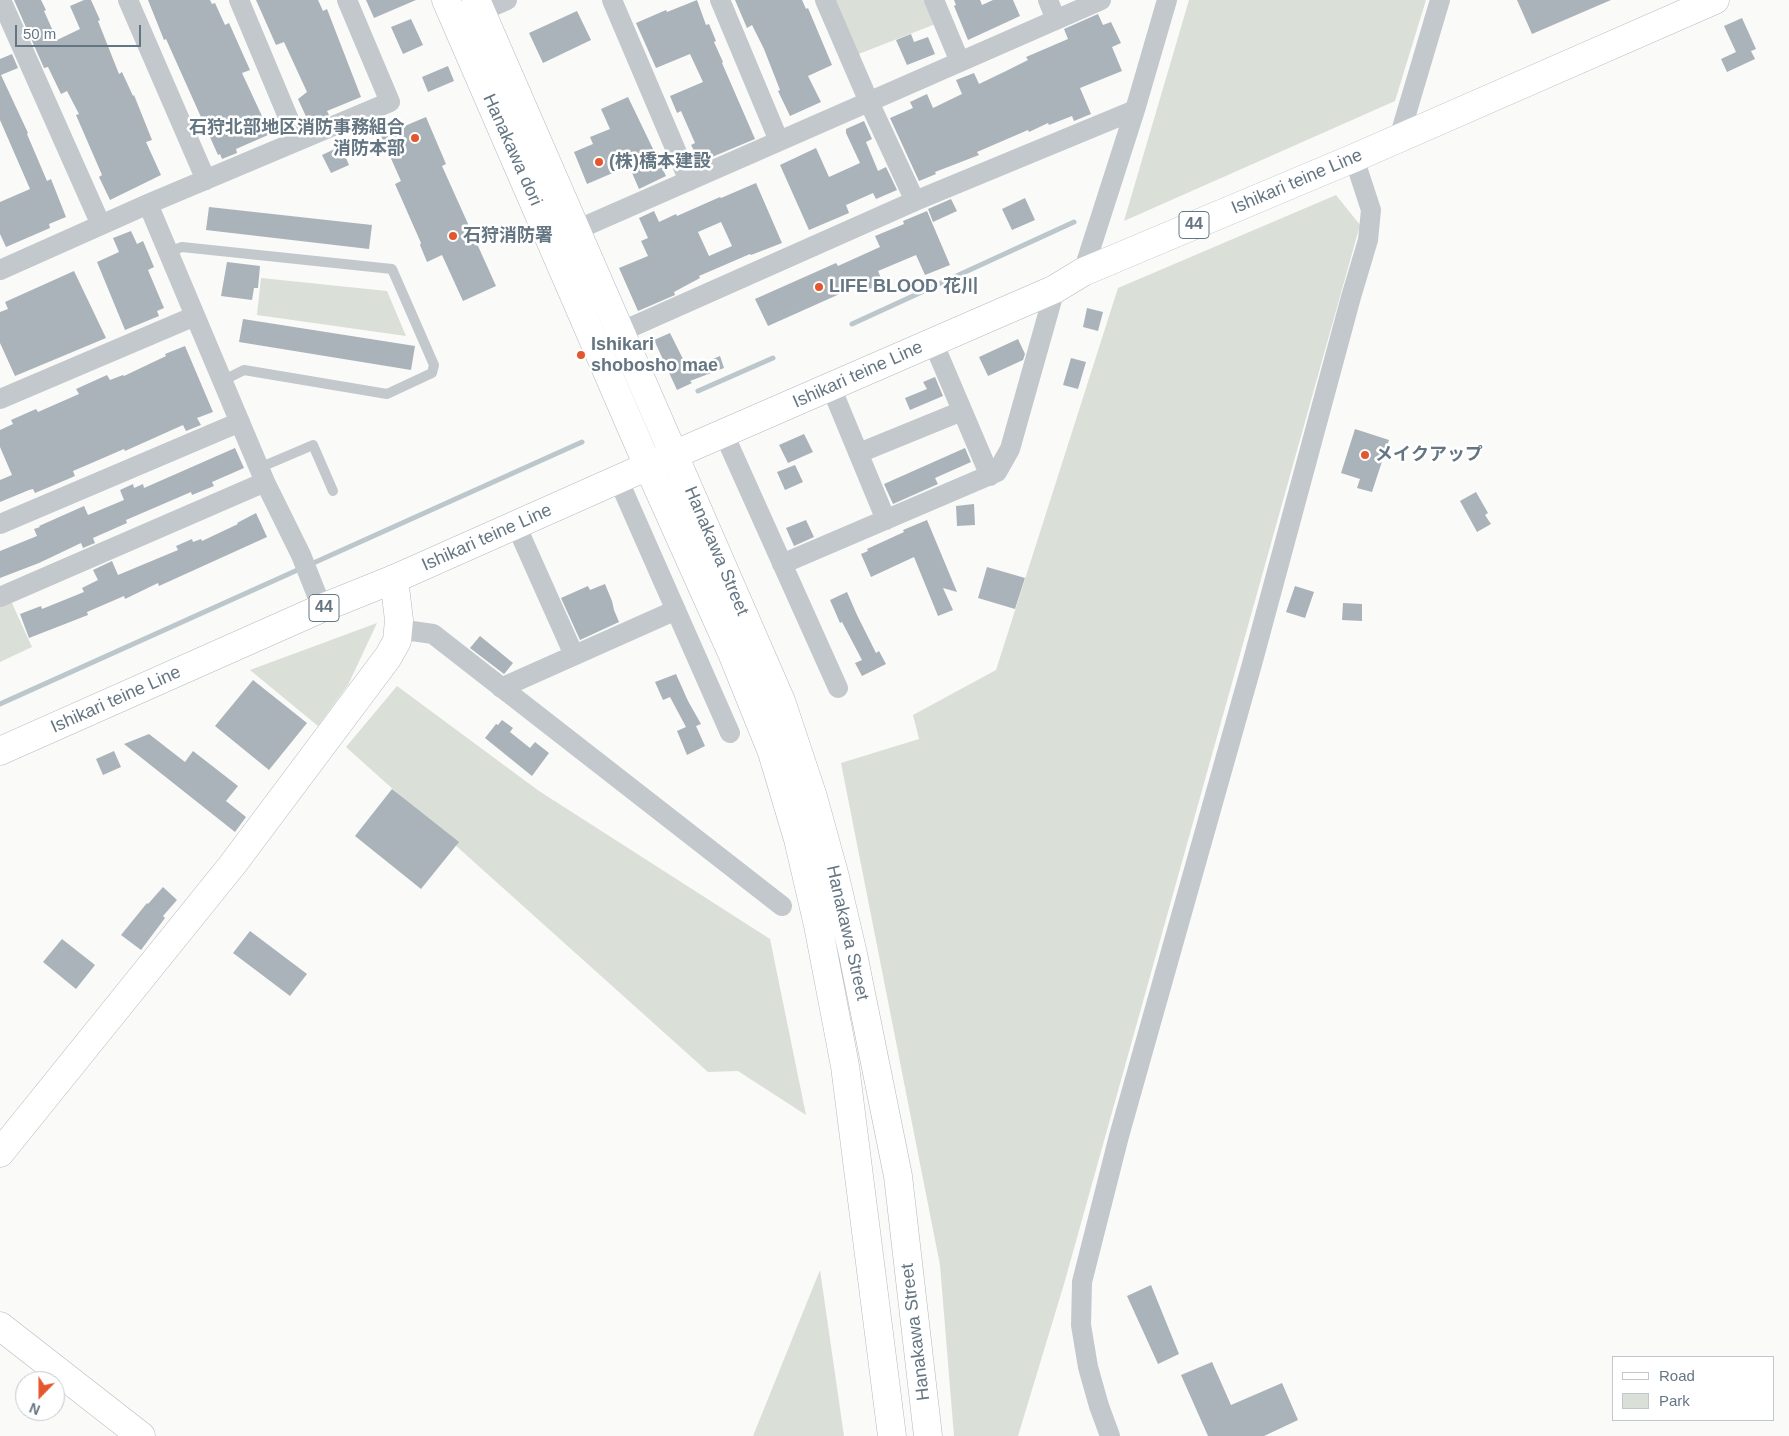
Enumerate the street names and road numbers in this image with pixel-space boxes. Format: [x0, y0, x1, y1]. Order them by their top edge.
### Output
street label: Hanakawa dori [478, 91, 546, 209]
street label: Ishikari teine Line [1228, 145, 1366, 219]
road number: 44 [1179, 212, 1209, 238]
street label: Ishikari teine Line [790, 337, 926, 413]
street label: Hanakawa Street [679, 483, 753, 619]
street label: Ishikari teine Line [419, 500, 555, 576]
road number: 44 [309, 594, 339, 622]
street label: Ishikari teine Line [48, 662, 184, 738]
street label: Hanakawa Street [821, 863, 873, 1003]
street label: Hanakawa Street [897, 1262, 935, 1402]

